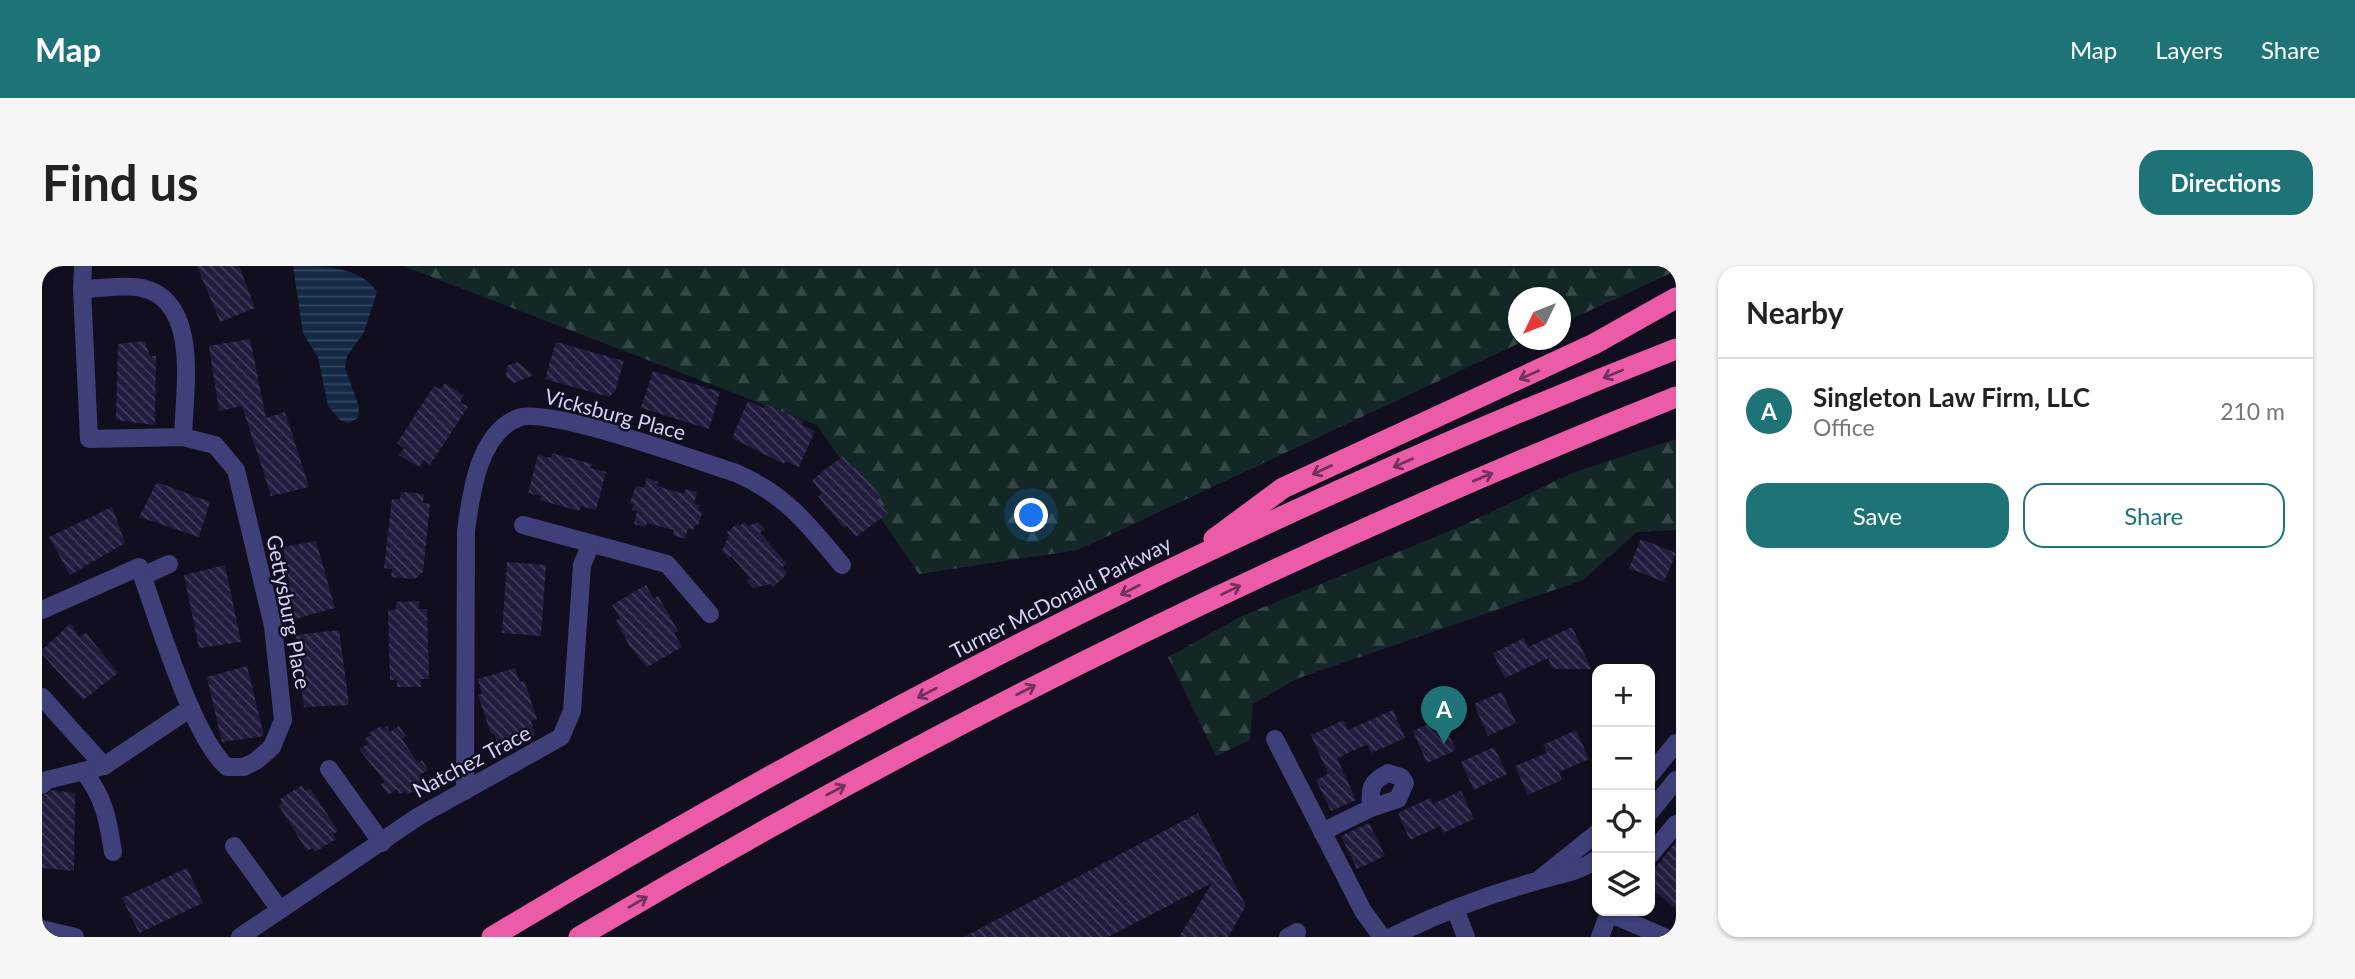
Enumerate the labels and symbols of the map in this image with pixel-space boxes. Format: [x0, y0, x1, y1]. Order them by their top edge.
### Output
north arrow [1508, 287, 1571, 350]
one-way arrow [1519, 369, 1540, 382]
one-way arrow [1602, 369, 1624, 382]
street label: Vicksburg Place [542, 383, 689, 444]
one-way arrow [1393, 457, 1414, 470]
one-way arrow [1312, 463, 1333, 477]
one-way arrow [1472, 470, 1493, 483]
your location [1014, 498, 1048, 532]
street label: Turner McDonald Parkway [946, 530, 1175, 663]
street label: Gettysburg Place [262, 533, 317, 691]
one-way arrow [1220, 583, 1241, 597]
one-way arrow [1120, 584, 1141, 598]
one-way arrow [1015, 683, 1036, 697]
one-way arrow [917, 686, 938, 700]
pin: A [1421, 686, 1467, 744]
street label: Natchez Trace [408, 719, 534, 802]
one-way arrow [825, 783, 846, 797]
one-way arrow [627, 895, 647, 909]

